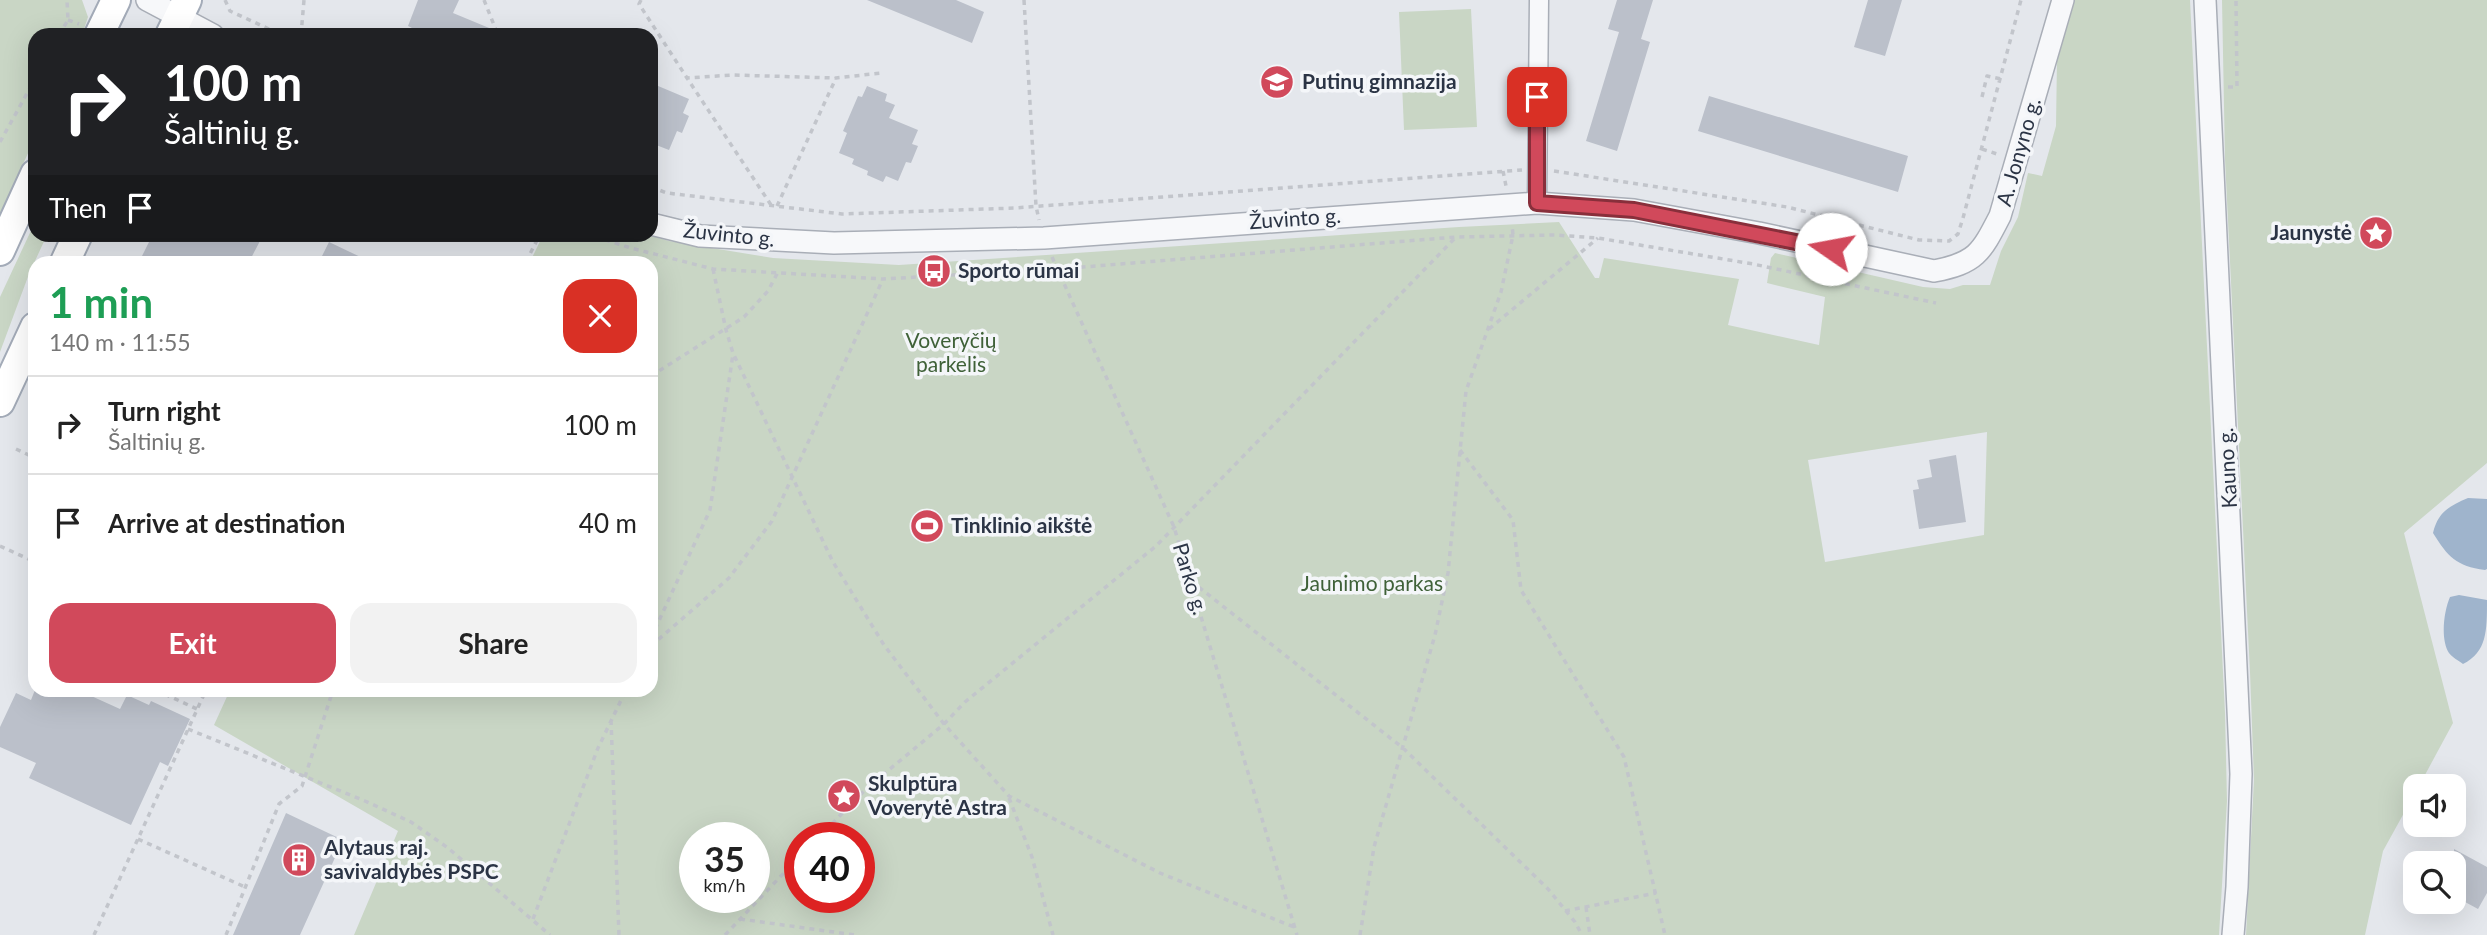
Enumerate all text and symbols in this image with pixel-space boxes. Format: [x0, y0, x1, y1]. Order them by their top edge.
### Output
text: 100 m [164, 53, 302, 111]
icon: right [49, 56, 140, 147]
school or university icon: Putinų gimnazija [1258, 63, 1296, 101]
pin [1507, 67, 1567, 127]
place label: Putinų gimnazija [1302, 68, 1457, 93]
icon: arrive [1518, 78, 1556, 116]
street label: A. Jonyno g. [1990, 95, 2045, 209]
text: Šaltinių g. [164, 112, 300, 151]
icon: arrive [121, 189, 159, 227]
text: Then [49, 192, 107, 224]
street label: Žuvinto g. [1248, 202, 1342, 233]
position arrow [1794, 212, 1868, 286]
place icon: Jaunystė [2357, 214, 2395, 252]
street label: Žuvinto g. [682, 216, 776, 251]
place label: Jaunystė [2270, 219, 2352, 244]
bus stop icon: Sporto rūmai [915, 252, 953, 290]
place label: Sporto rūmai [958, 257, 1079, 282]
text: 1 min [49, 277, 153, 327]
button: close [563, 279, 637, 353]
park label: Voveryčių parkelis [906, 327, 997, 376]
text: 140 m · 11:55 [49, 328, 191, 356]
text: Turn right [108, 395, 221, 427]
icon: right [49, 406, 87, 444]
text: 100 m [564, 409, 637, 441]
text: Šaltinių g. [108, 427, 206, 455]
street label: Kauno g. [2212, 427, 2241, 509]
icon: arrive [49, 504, 87, 542]
text: Arrive at destination [108, 507, 345, 539]
text: 40 m [579, 507, 637, 539]
sports icon: Tinklinio aikštė [908, 507, 946, 545]
place label: Tinklinio aikštė [951, 512, 1092, 537]
street label: Parko g. [1169, 540, 1214, 617]
park label: Jaunimo parkas [1301, 570, 1443, 595]
button: Exit [49, 603, 336, 683]
button: Share [350, 603, 637, 683]
place label: Skulptūra Voverytė Astra [867, 770, 1007, 819]
map controls [2403, 774, 2466, 914]
button: sound [2403, 774, 2466, 837]
place icon: Skulptūra Voverytė Astra [825, 777, 863, 815]
speed limit sign: 40 [784, 822, 875, 913]
place label: Alytaus raj. savivaldybės PSPC [323, 834, 499, 883]
text: 35 [704, 837, 745, 879]
building icon: Alytaus raj. savivaldybės PSPC [280, 841, 318, 879]
button: search [2403, 851, 2466, 914]
text: km/h [703, 874, 746, 896]

